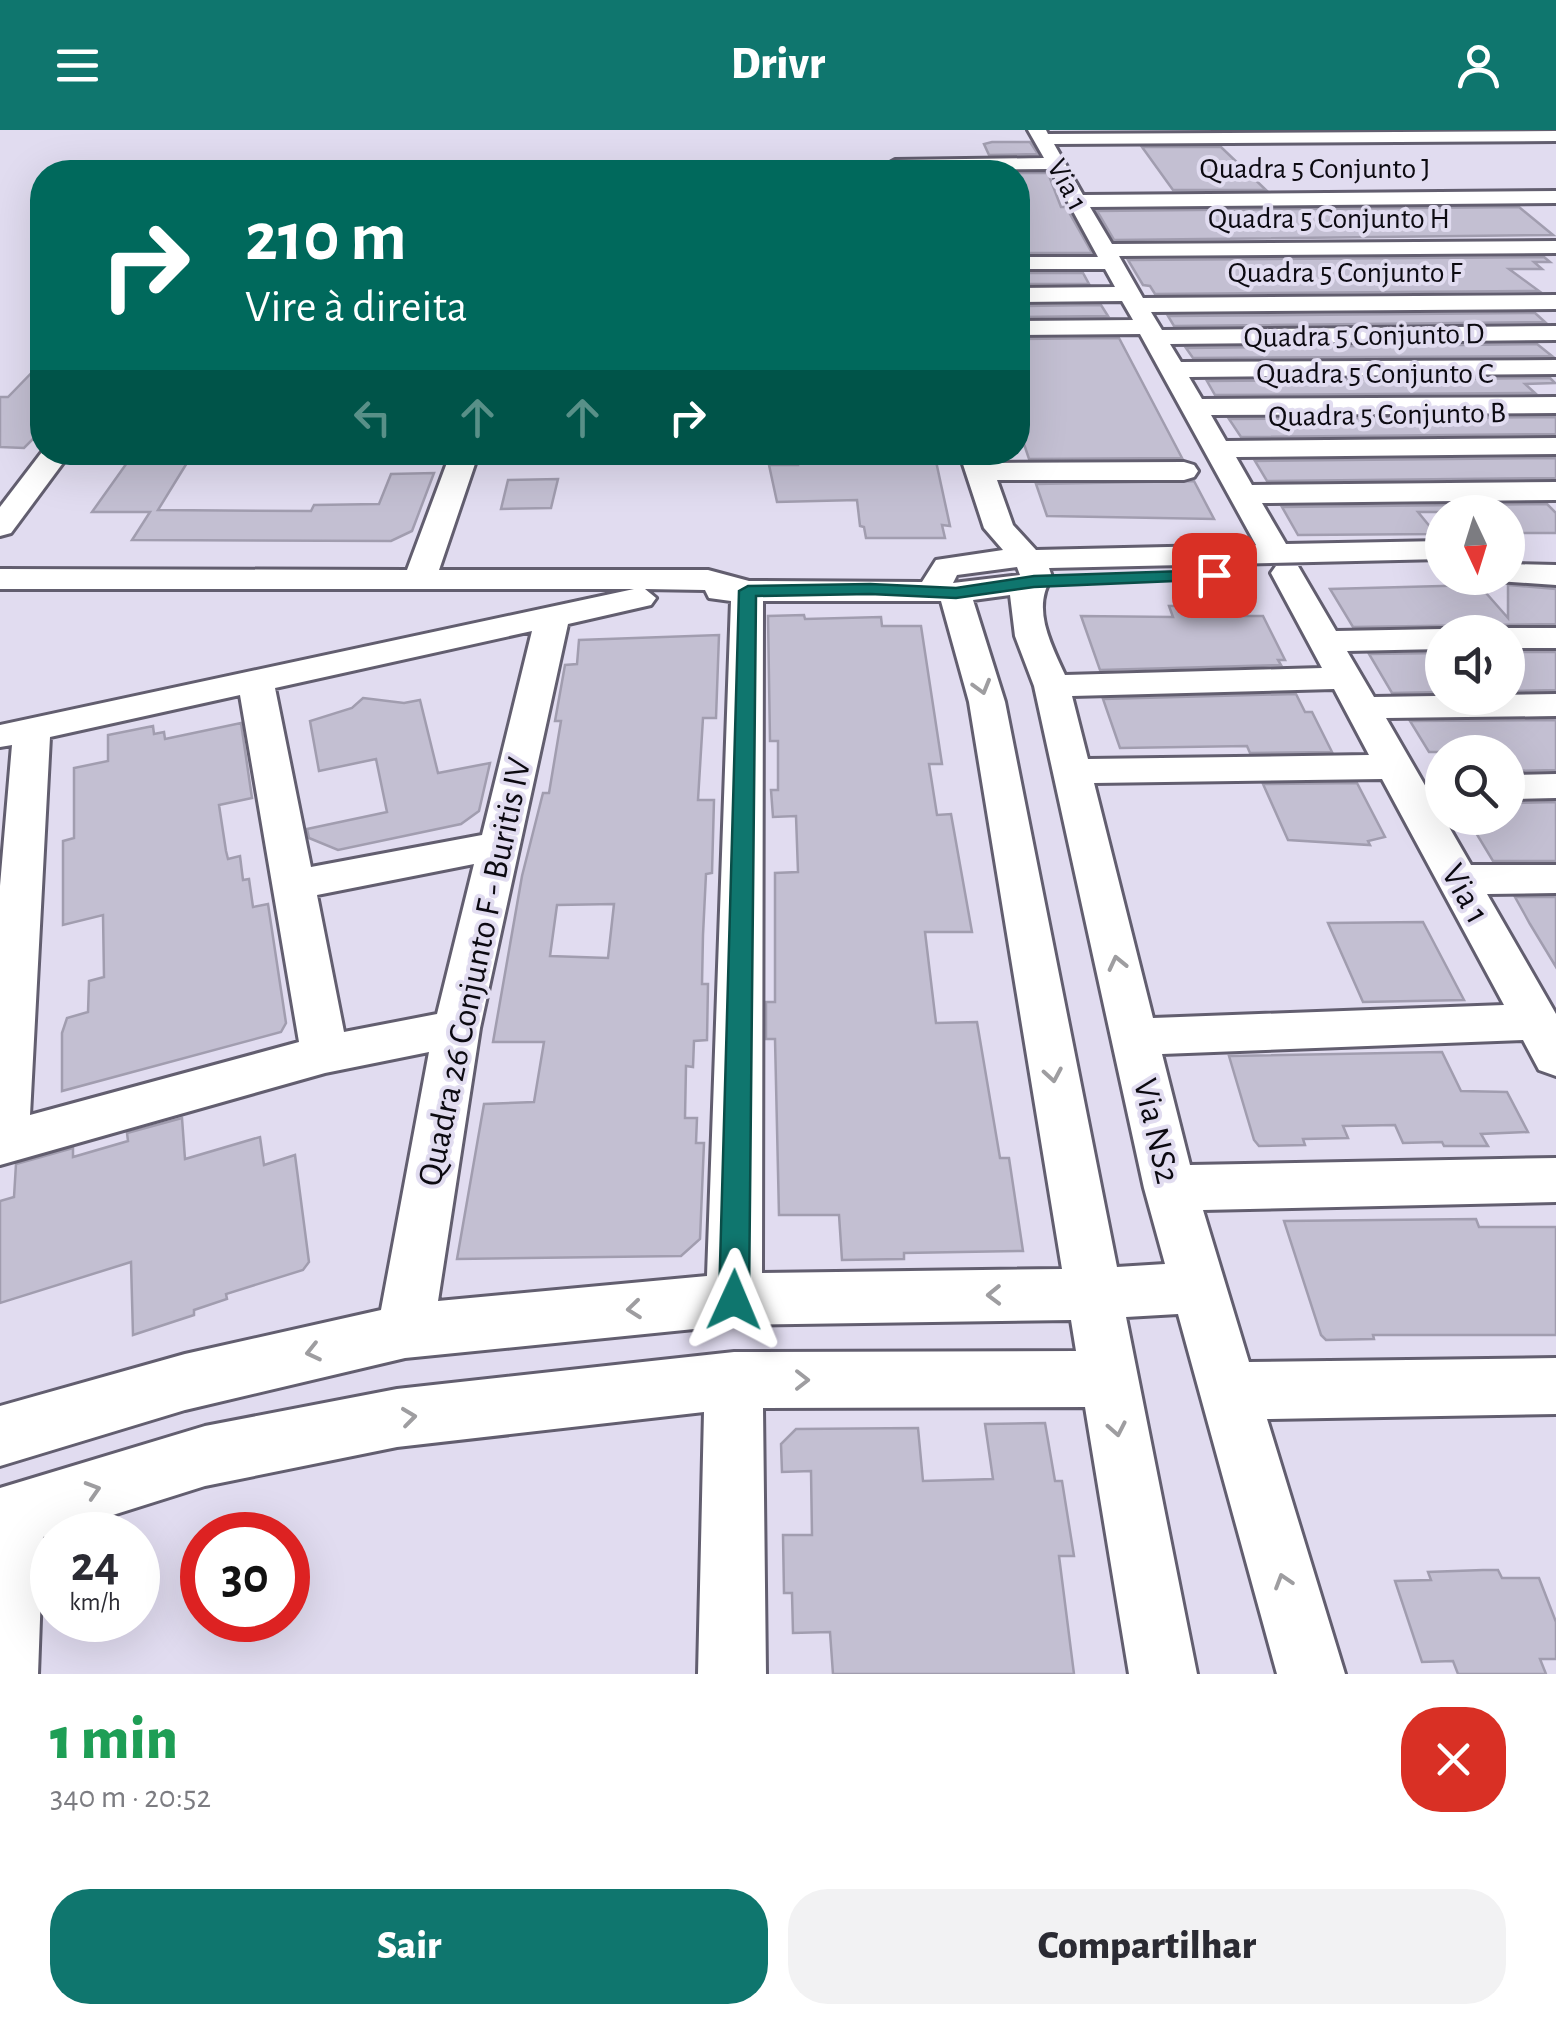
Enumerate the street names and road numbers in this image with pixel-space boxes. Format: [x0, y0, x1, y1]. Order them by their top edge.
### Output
street label: Via 1 [1041, 154, 1093, 216]
street label: Quadra 5 Conjunto J [1200, 154, 1431, 184]
street label: Quadra 5 Conjunto H [1208, 204, 1450, 234]
street label: Quadra 5 Conjunto F [1228, 258, 1463, 288]
street label: Quadra 5 Conjunto D [1243, 319, 1485, 353]
street label: Quadra 5 Conjunto C [1256, 359, 1494, 389]
street label: Quadra 5 Conjunto B [1268, 398, 1506, 432]
street label: Quadra 26 Conjunto F - Buritis IV [412, 754, 538, 1189]
street label: Via 1 [1435, 858, 1495, 930]
street label: Via NS2 [1127, 1075, 1185, 1187]

